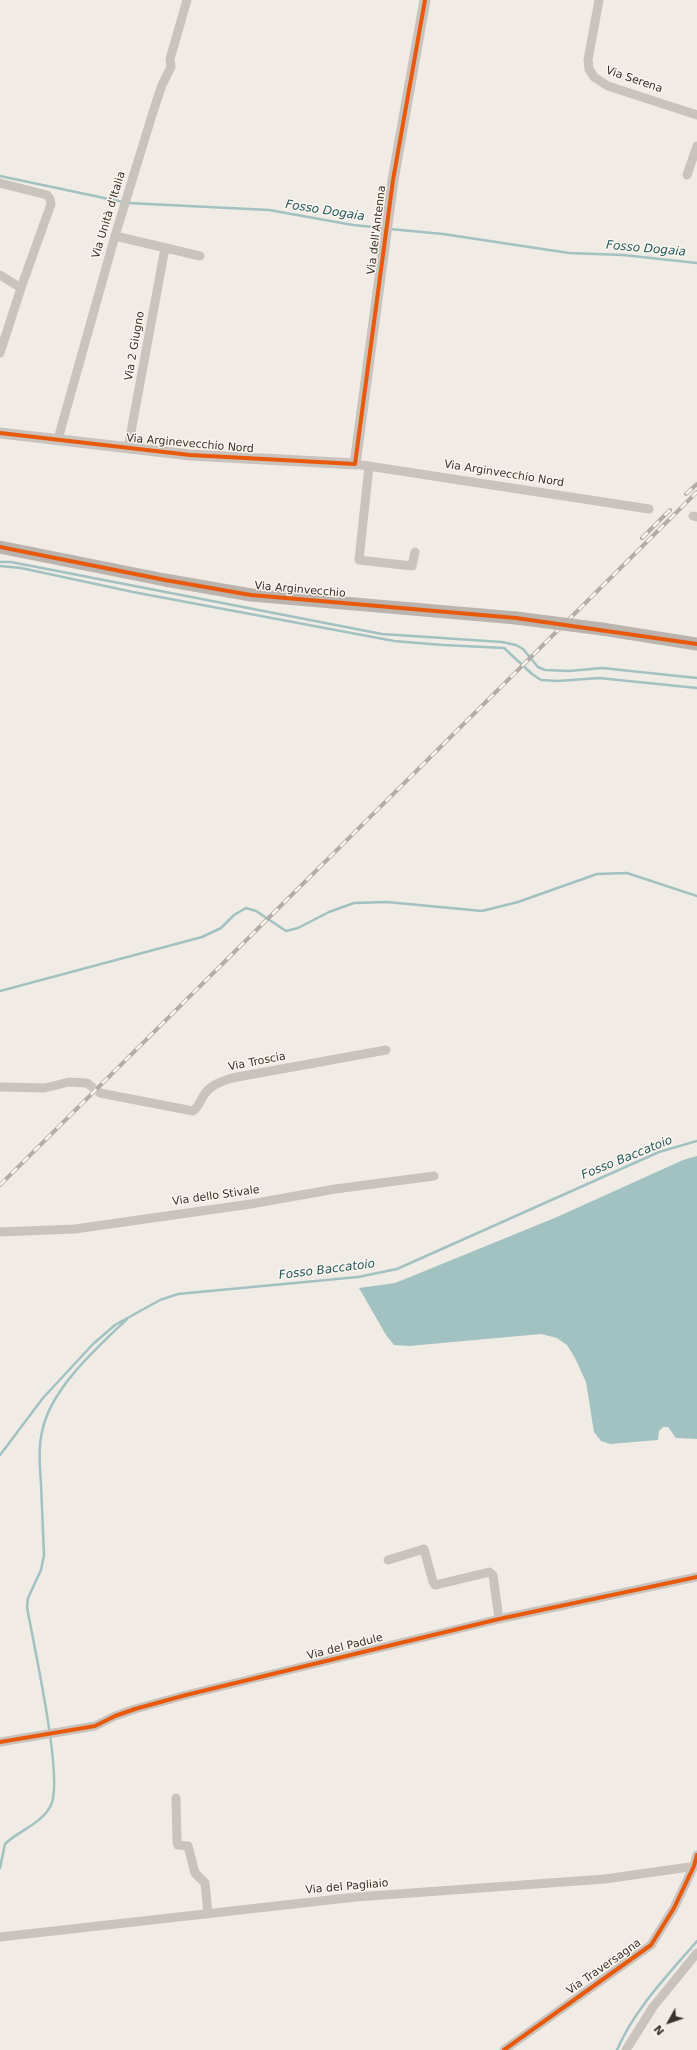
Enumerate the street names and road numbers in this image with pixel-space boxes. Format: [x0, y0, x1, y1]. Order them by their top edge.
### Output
street label: Via Serena [604, 64, 664, 96]
street label: Via Unità d'Italia [89, 170, 129, 260]
street label: Via dell'Antenna [365, 185, 389, 275]
street label: Via 2 Giugno [122, 310, 148, 382]
street label: Via Arginevecchio Nord [126, 432, 254, 456]
street label: Via Arginvecchio Nord [443, 458, 565, 490]
street label: Via Arginvecchio [254, 579, 346, 601]
street label: Via Troscia [227, 1050, 287, 1074]
street label: Via dello Stivale [171, 1183, 261, 1209]
street label: Via del Padule [306, 1631, 384, 1663]
street label: Via del Pagliaio [305, 1877, 389, 1897]
street label: Via Traversagna [564, 1936, 644, 1998]

